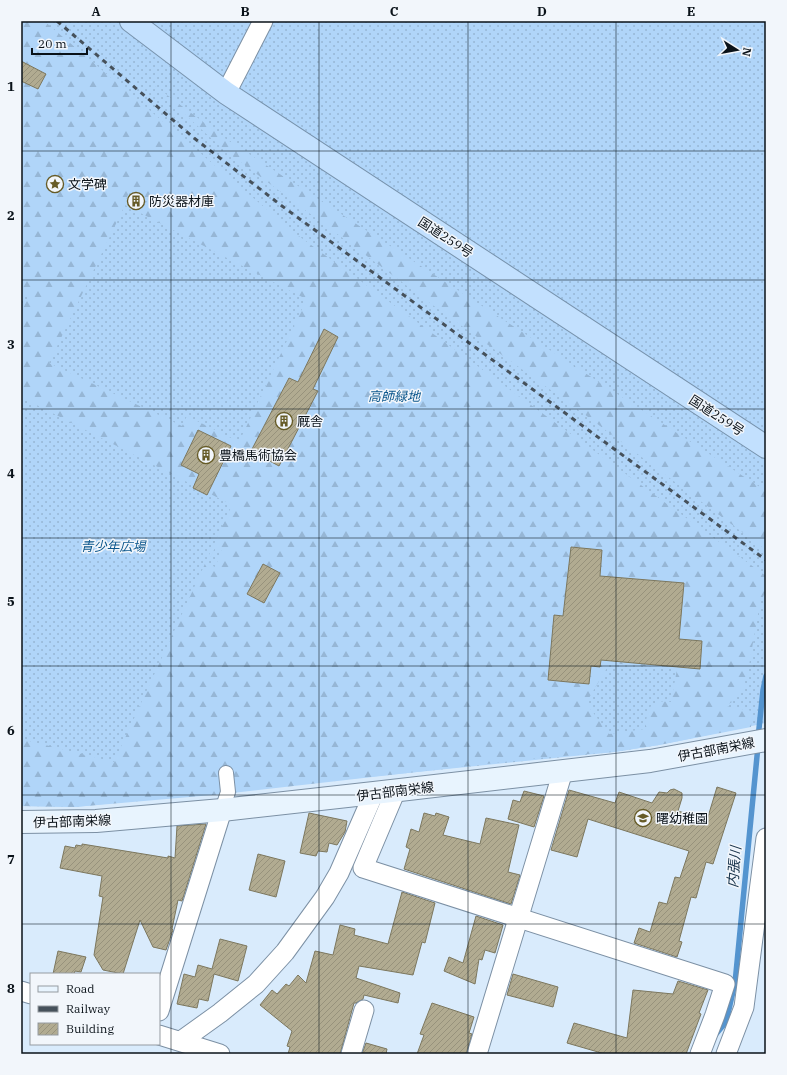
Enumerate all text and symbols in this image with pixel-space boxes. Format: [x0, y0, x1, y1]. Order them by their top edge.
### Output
text: A [91, 3, 101, 20]
text: B [240, 3, 250, 20]
text: C [390, 3, 399, 20]
text: D [537, 3, 547, 20]
text: E [687, 3, 695, 20]
scale bar [32, 30, 87, 56]
north arrow [717, 30, 757, 70]
text: 20 m [38, 36, 67, 51]
text: N [739, 46, 755, 58]
text: 1 [7, 78, 15, 95]
place icon: 文学碑 [45, 174, 65, 194]
place label: 文学碑 [68, 176, 107, 193]
building icon: 防災器材庫 [126, 191, 146, 211]
place label: 防災器材庫 [149, 193, 214, 210]
text: 2 [7, 207, 15, 224]
street label: 国道259号 [415, 213, 477, 262]
text: 3 [7, 336, 15, 353]
park label: 高師緑地 [368, 388, 422, 405]
street label: 国道259号 [686, 391, 748, 440]
building icon: 厩舎 [274, 411, 294, 431]
place label: 厩舎 [297, 413, 323, 430]
building icon: 豊橋馬術協会 [196, 445, 216, 465]
place label: 豊橋馬術協会 [219, 447, 297, 464]
text: 4 [7, 465, 15, 482]
park label: 青少年広場 [80, 538, 147, 555]
text: 5 [7, 593, 15, 610]
text: 6 [7, 722, 15, 739]
street label: 伊古部南栄線 [676, 734, 756, 765]
street label: 伊古部南栄線 [355, 778, 435, 805]
school or university icon: 曙幼稚園 [633, 808, 653, 828]
place label: 曙幼稚園 [656, 810, 708, 827]
street label: 伊古部南栄線 [33, 812, 111, 831]
water label: 内張川 [723, 843, 745, 889]
text: 7 [7, 851, 15, 868]
legend [30, 973, 160, 1045]
text: 8 [7, 980, 15, 997]
text: Road [66, 981, 95, 996]
text: Railway [66, 1001, 111, 1016]
text: Building [66, 1021, 114, 1036]

